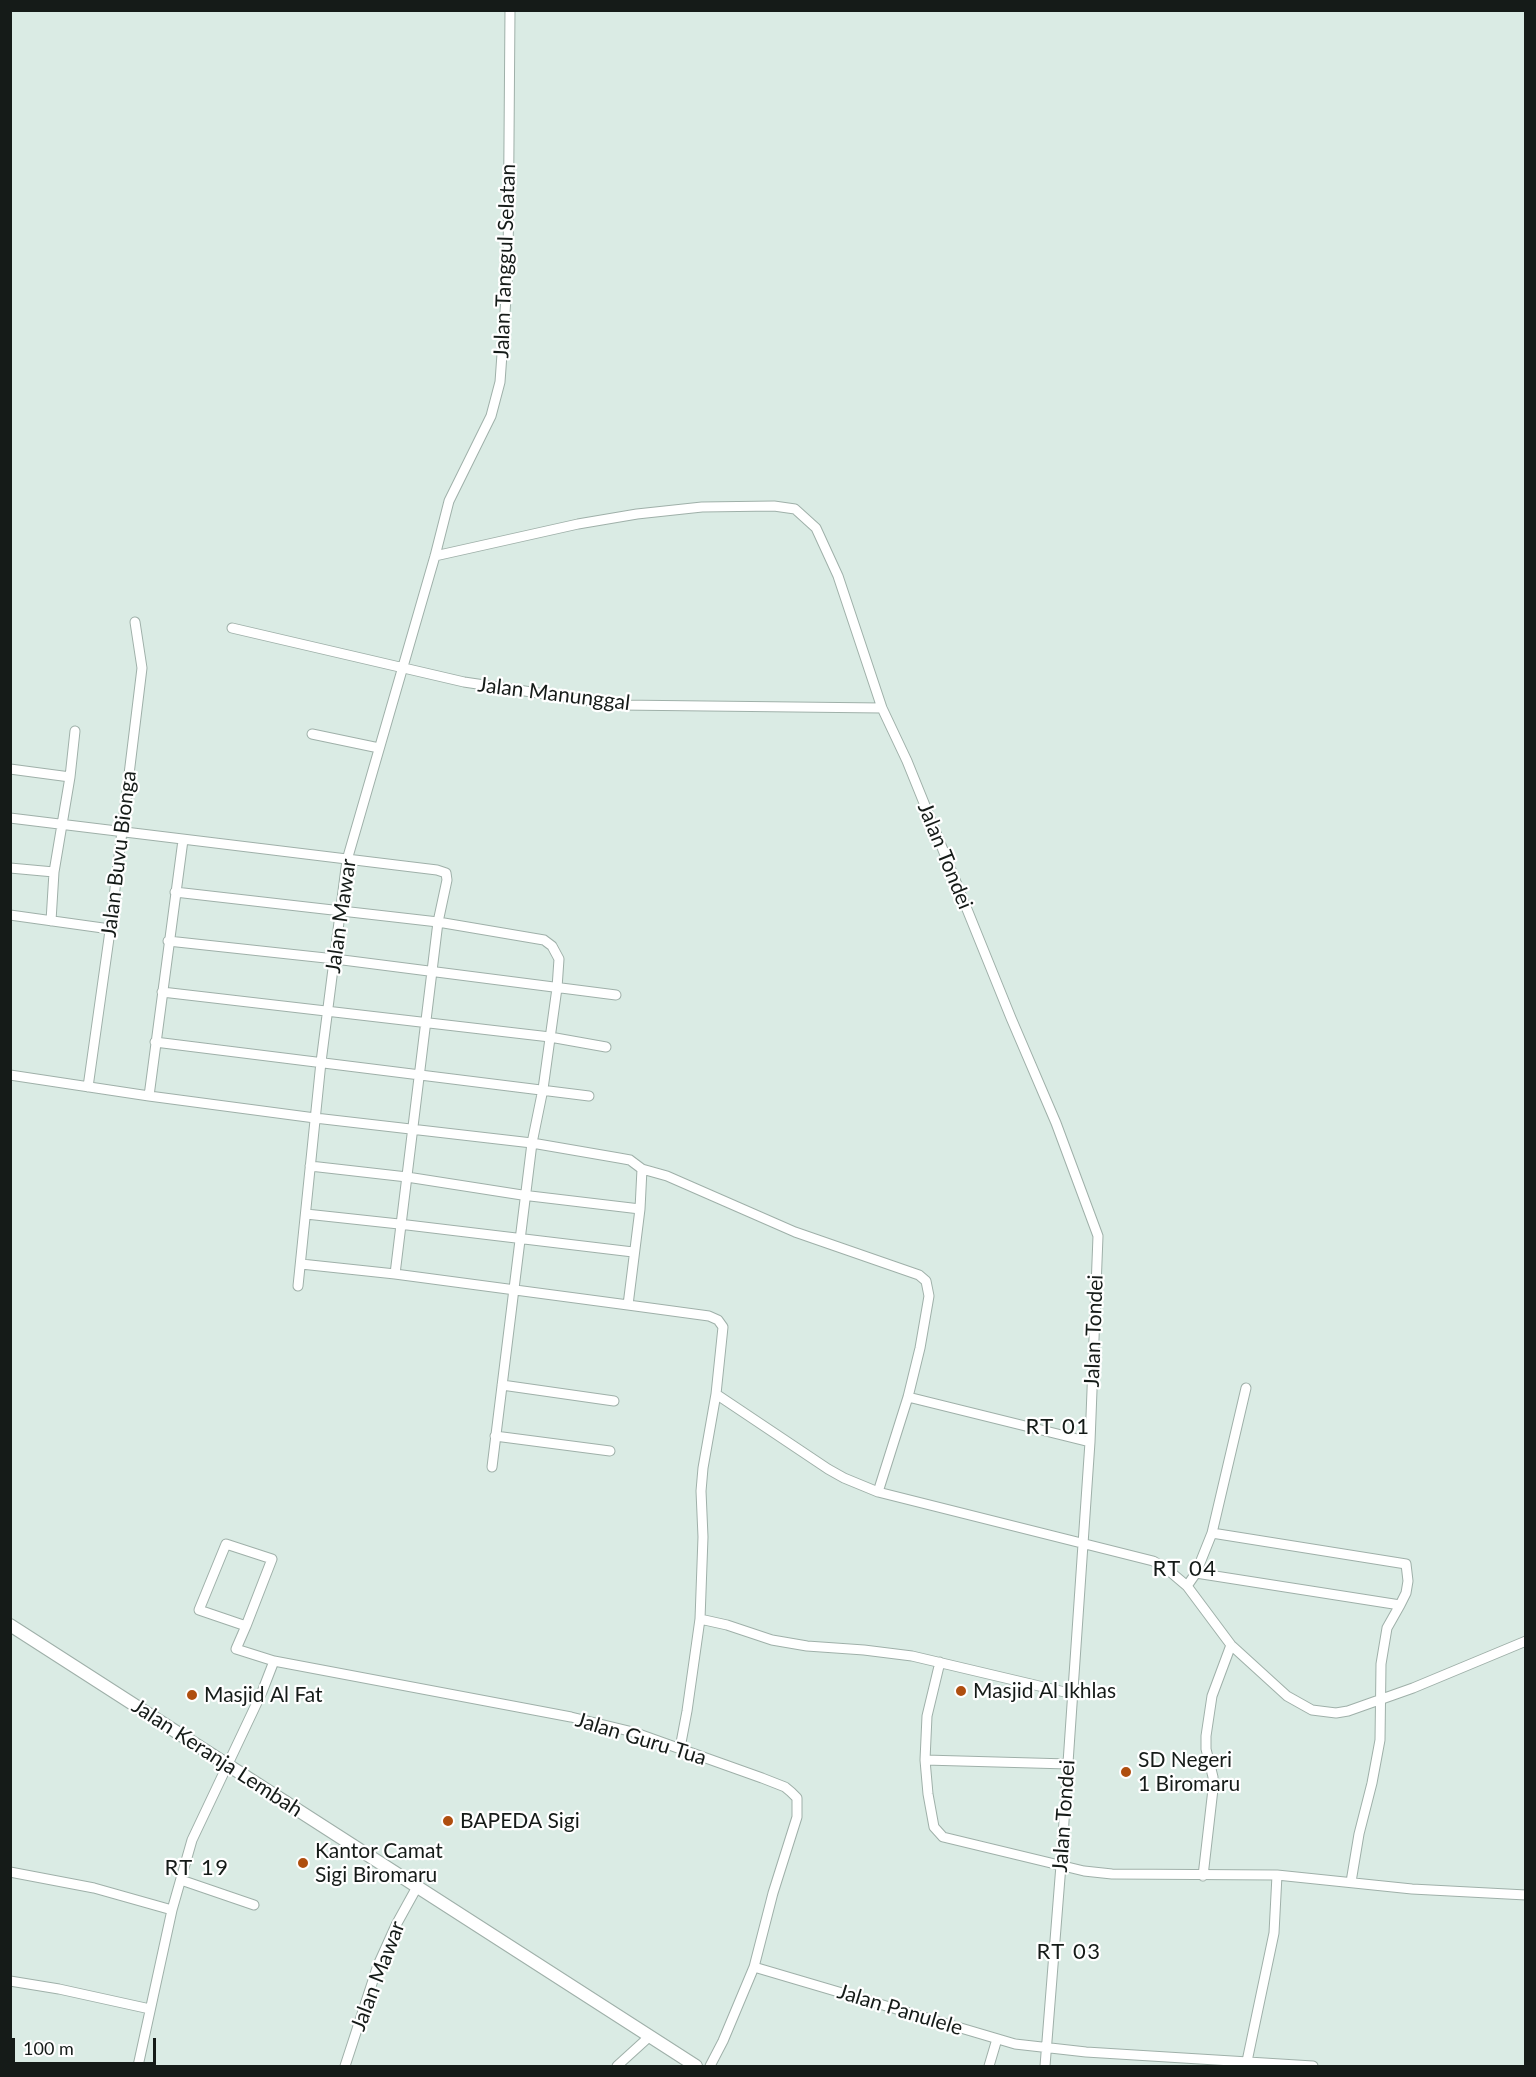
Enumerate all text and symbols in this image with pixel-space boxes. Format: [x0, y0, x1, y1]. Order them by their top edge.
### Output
street label: Jalan Tanggul Selatan [489, 163, 521, 359]
street label: Jalan Manunggal [476, 672, 632, 716]
street label: Jalan Buvu Bionga [96, 769, 142, 939]
street label: Jalan Tondei [912, 799, 978, 913]
street label: Jalan Mawar [320, 857, 362, 975]
street label: Jalan Tondei [1079, 1274, 1109, 1388]
district label: RT 01 [1026, 1414, 1090, 1440]
district label: RT 04 [1153, 1556, 1217, 1582]
place label: Masjid Al Ikhlas [973, 1678, 1116, 1704]
place label: Masjid Al Fat [204, 1682, 323, 1708]
marker: Masjid Al Ikhlas [954, 1684, 968, 1698]
marker: Masjid Al Fat [185, 1688, 199, 1702]
street label: Jalan Keranja Lembah [127, 1693, 307, 1823]
street label: Jalan Guru Tua [573, 1707, 709, 1771]
place label: SD Negeri 1 Biromaru [1138, 1747, 1240, 1797]
street label: Jalan Tondei [1047, 1759, 1081, 1873]
marker: SD Negeri 1 Biromaru [1119, 1765, 1133, 1779]
place label: BAPEDA Sigi [460, 1808, 580, 1834]
marker: BAPEDA Sigi [441, 1814, 455, 1828]
place label: Kantor Camat Sigi Biromaru [315, 1838, 443, 1888]
district label: RT 19 [165, 1855, 229, 1881]
marker: Kantor Camat Sigi Biromaru [296, 1856, 310, 1870]
street label: Jalan Mawar [346, 1918, 410, 2034]
district label: RT 03 [1037, 1939, 1101, 1965]
street label: Jalan Panulele [834, 1979, 966, 2041]
scale bar [15, 2026, 159, 2064]
text: 100 m [23, 2037, 74, 2059]

